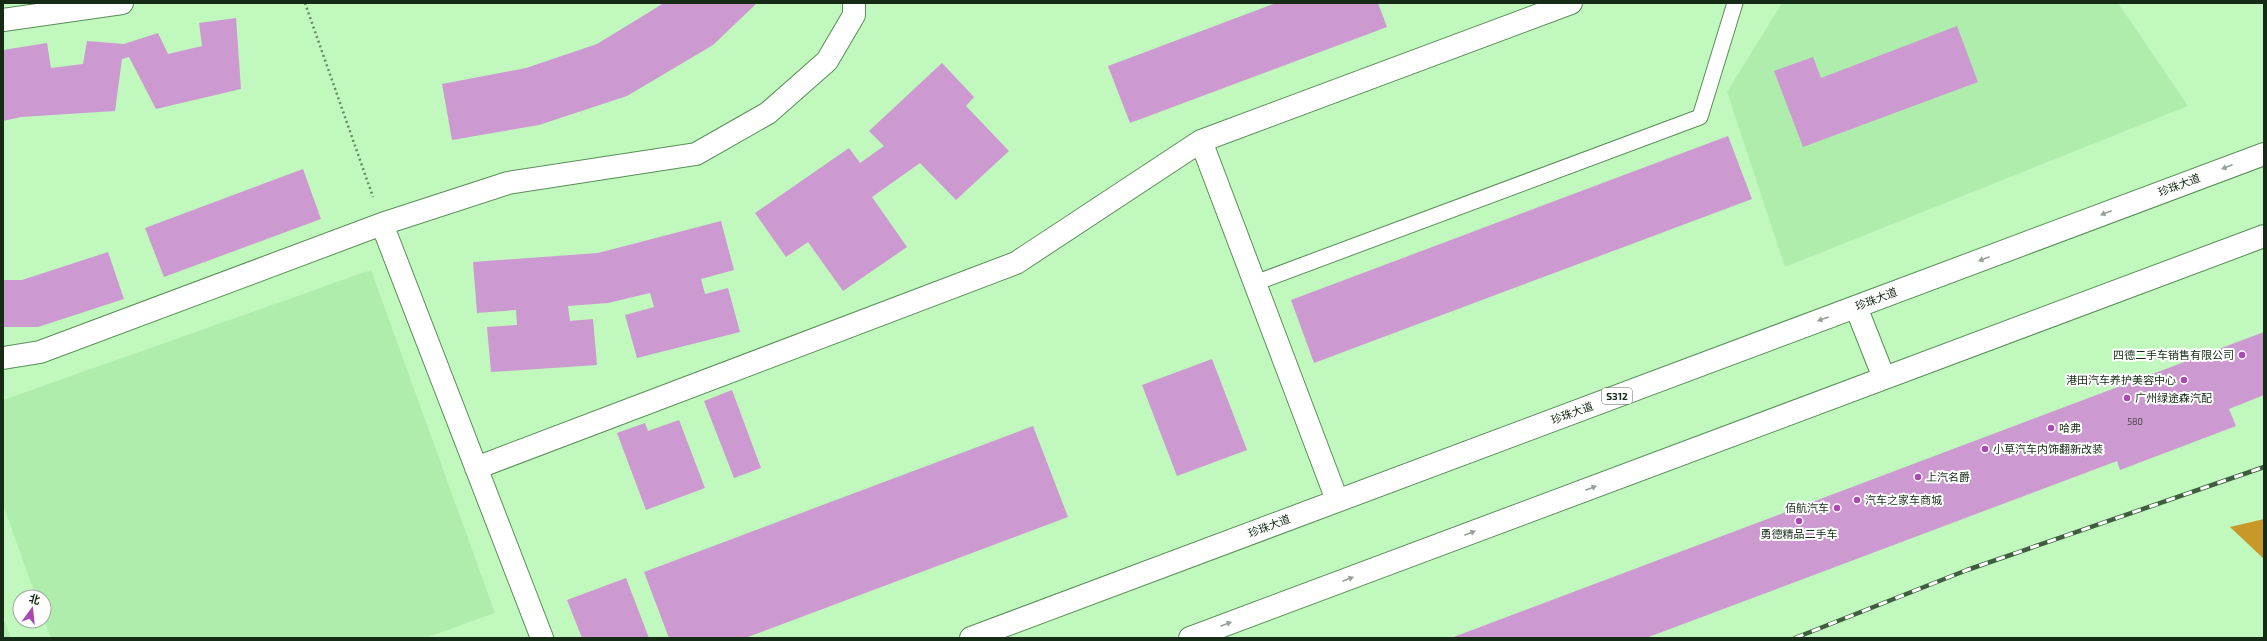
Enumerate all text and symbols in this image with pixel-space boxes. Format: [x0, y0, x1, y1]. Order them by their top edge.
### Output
one-way arrow [2221, 165, 2233, 171]
street label: 珍珠大道 [2156, 171, 2202, 198]
one-way arrow [2099, 210, 2111, 216]
one-way arrow [1978, 256, 1990, 262]
street label: 珍珠大道 [1853, 285, 1899, 312]
one-way arrow [1817, 316, 1829, 322]
place label: 四德二手车销售有限公司 [2113, 348, 2234, 361]
marker: 四德二手车销售有限公司 [2237, 350, 2247, 360]
place label: 港田汽车养护美容中心 [2066, 373, 2176, 386]
marker: 港田汽车养护美容中心 [2179, 375, 2189, 385]
road number: S312 [1602, 388, 1632, 404]
place label: 广州绿途森汽配 [2135, 391, 2212, 404]
marker: 广州绿途森汽配 [2122, 393, 2132, 403]
street label: 珍珠大道 [1549, 399, 1595, 426]
house number: 580 [2127, 416, 2143, 427]
place label: 哈弗 [2059, 421, 2081, 434]
marker: 哈弗 [2046, 423, 2056, 433]
place label: 小草汽车内饰翻新改装 [1993, 442, 2103, 455]
marker: 小草汽车内饰翻新改装 [1980, 444, 1990, 454]
place label: 上汽名爵 [1926, 470, 1970, 483]
marker: 上汽名爵 [1913, 472, 1923, 482]
one-way arrow [1586, 484, 1598, 490]
place label: 汽车之家车商城 [1865, 493, 1942, 506]
marker: 汽车之家车商城 [1852, 495, 1862, 505]
place label: 佰航汽车 [1785, 501, 1829, 514]
marker: 佰航汽车 [1832, 503, 1842, 513]
street label: 珍珠大道 [1246, 512, 1292, 539]
marker: 勇德精品二手车 [1794, 516, 1804, 526]
place label: 勇德精品二手车 [1761, 527, 1838, 540]
one-way arrow [1464, 530, 1476, 536]
one-way arrow [1342, 575, 1354, 581]
north arrow [12, 589, 52, 629]
text: 北 [28, 591, 42, 607]
one-way arrow [1221, 621, 1233, 627]

